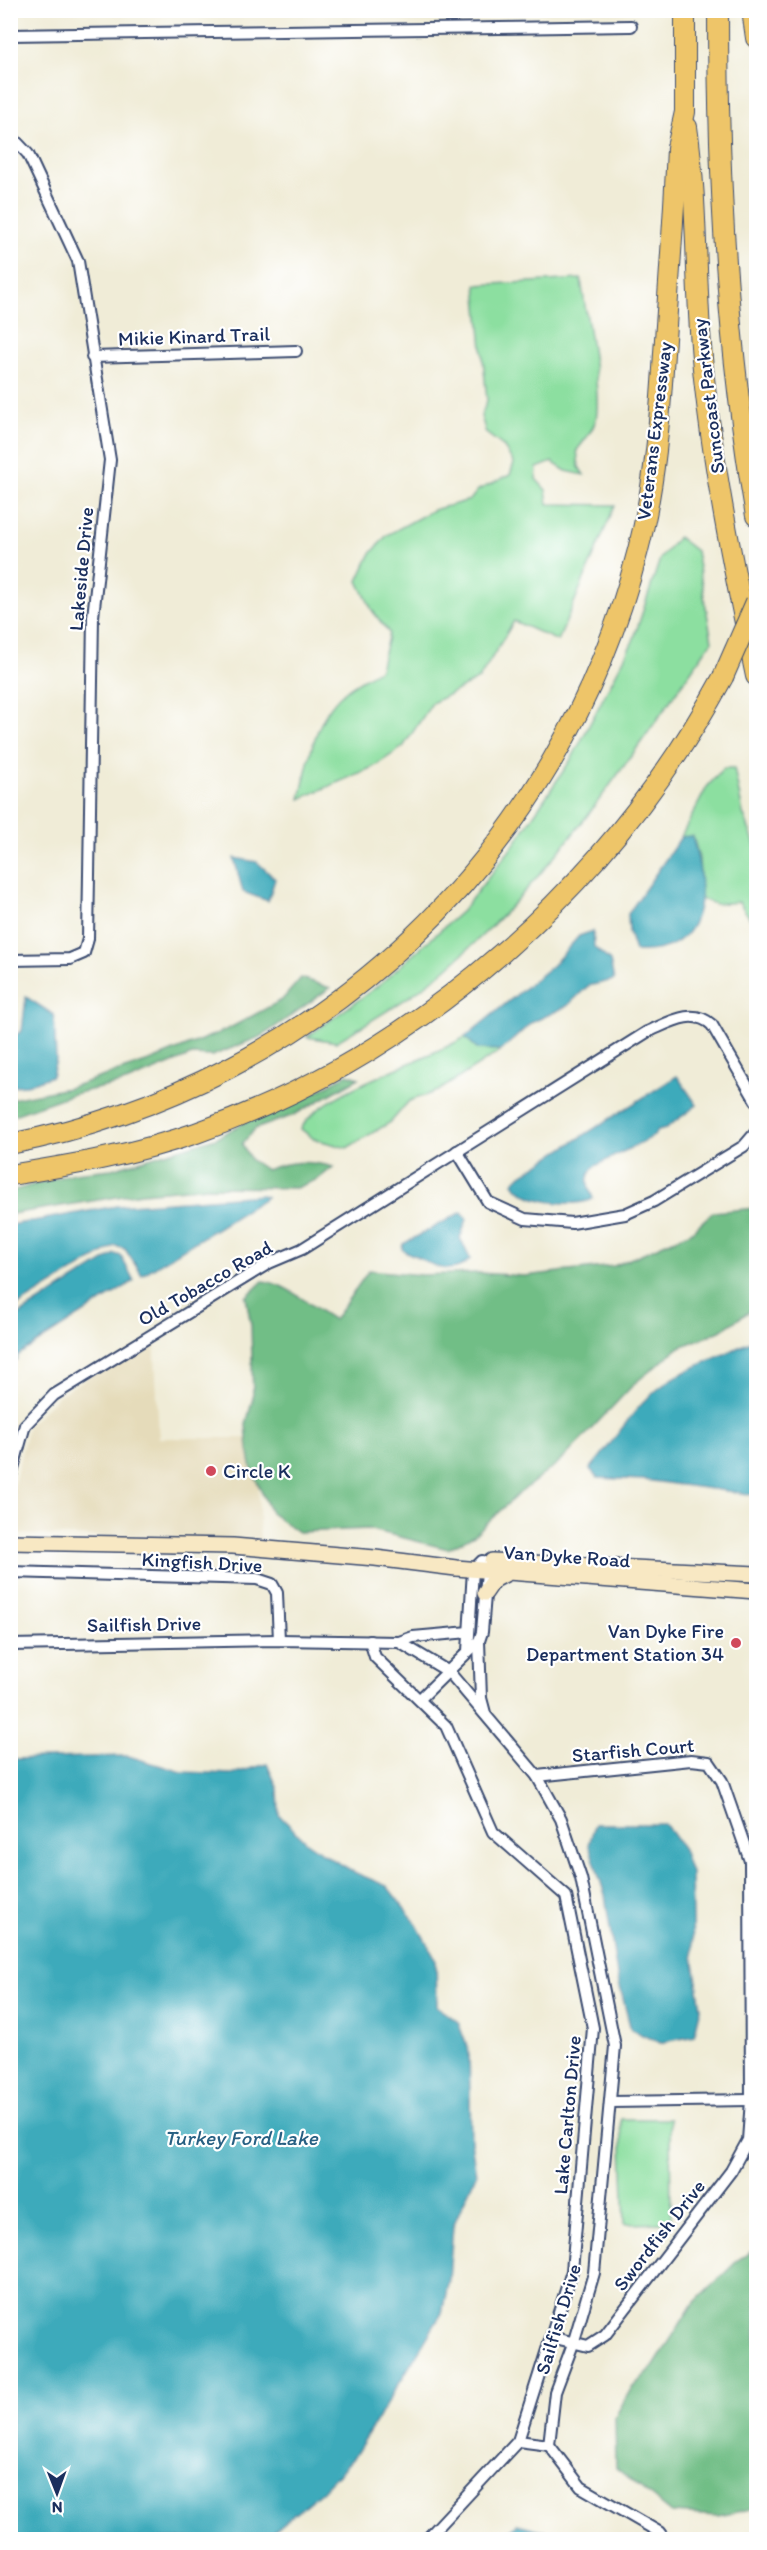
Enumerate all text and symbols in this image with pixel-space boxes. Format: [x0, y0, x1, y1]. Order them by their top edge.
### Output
street label: Suncoast Parkway [686, 316, 729, 475]
street label: Mikie Kinard Trail [118, 321, 271, 351]
street label: Veterans Expressway [631, 340, 677, 522]
street label: Lakeside Drive [64, 506, 98, 632]
street label: Old Tobacco Road [134, 1235, 277, 1331]
place label: Circle K [223, 1459, 291, 1483]
marker: Circle K [204, 1464, 218, 1478]
street label: Van Dyke Road [503, 1540, 631, 1572]
street label: Kingfish Drive [141, 1547, 263, 1577]
street label: Sailfish Drive [87, 1611, 201, 1637]
place label: Van Dyke Fire Department Station 34 [526, 1619, 724, 1666]
marker: Van Dyke Fire Department Station 34 [729, 1636, 743, 1650]
street label: Starfish Court [571, 1733, 695, 1767]
street label: Lake Carlton Drive [548, 2035, 586, 2195]
water label: Turkey Ford Lake [164, 2125, 319, 2150]
street label: Swordfish Drive [608, 2174, 710, 2296]
street label: Sailfish Drive [530, 2261, 586, 2377]
north arrow [27, 2463, 87, 2523]
text: N [52, 2498, 63, 2517]

